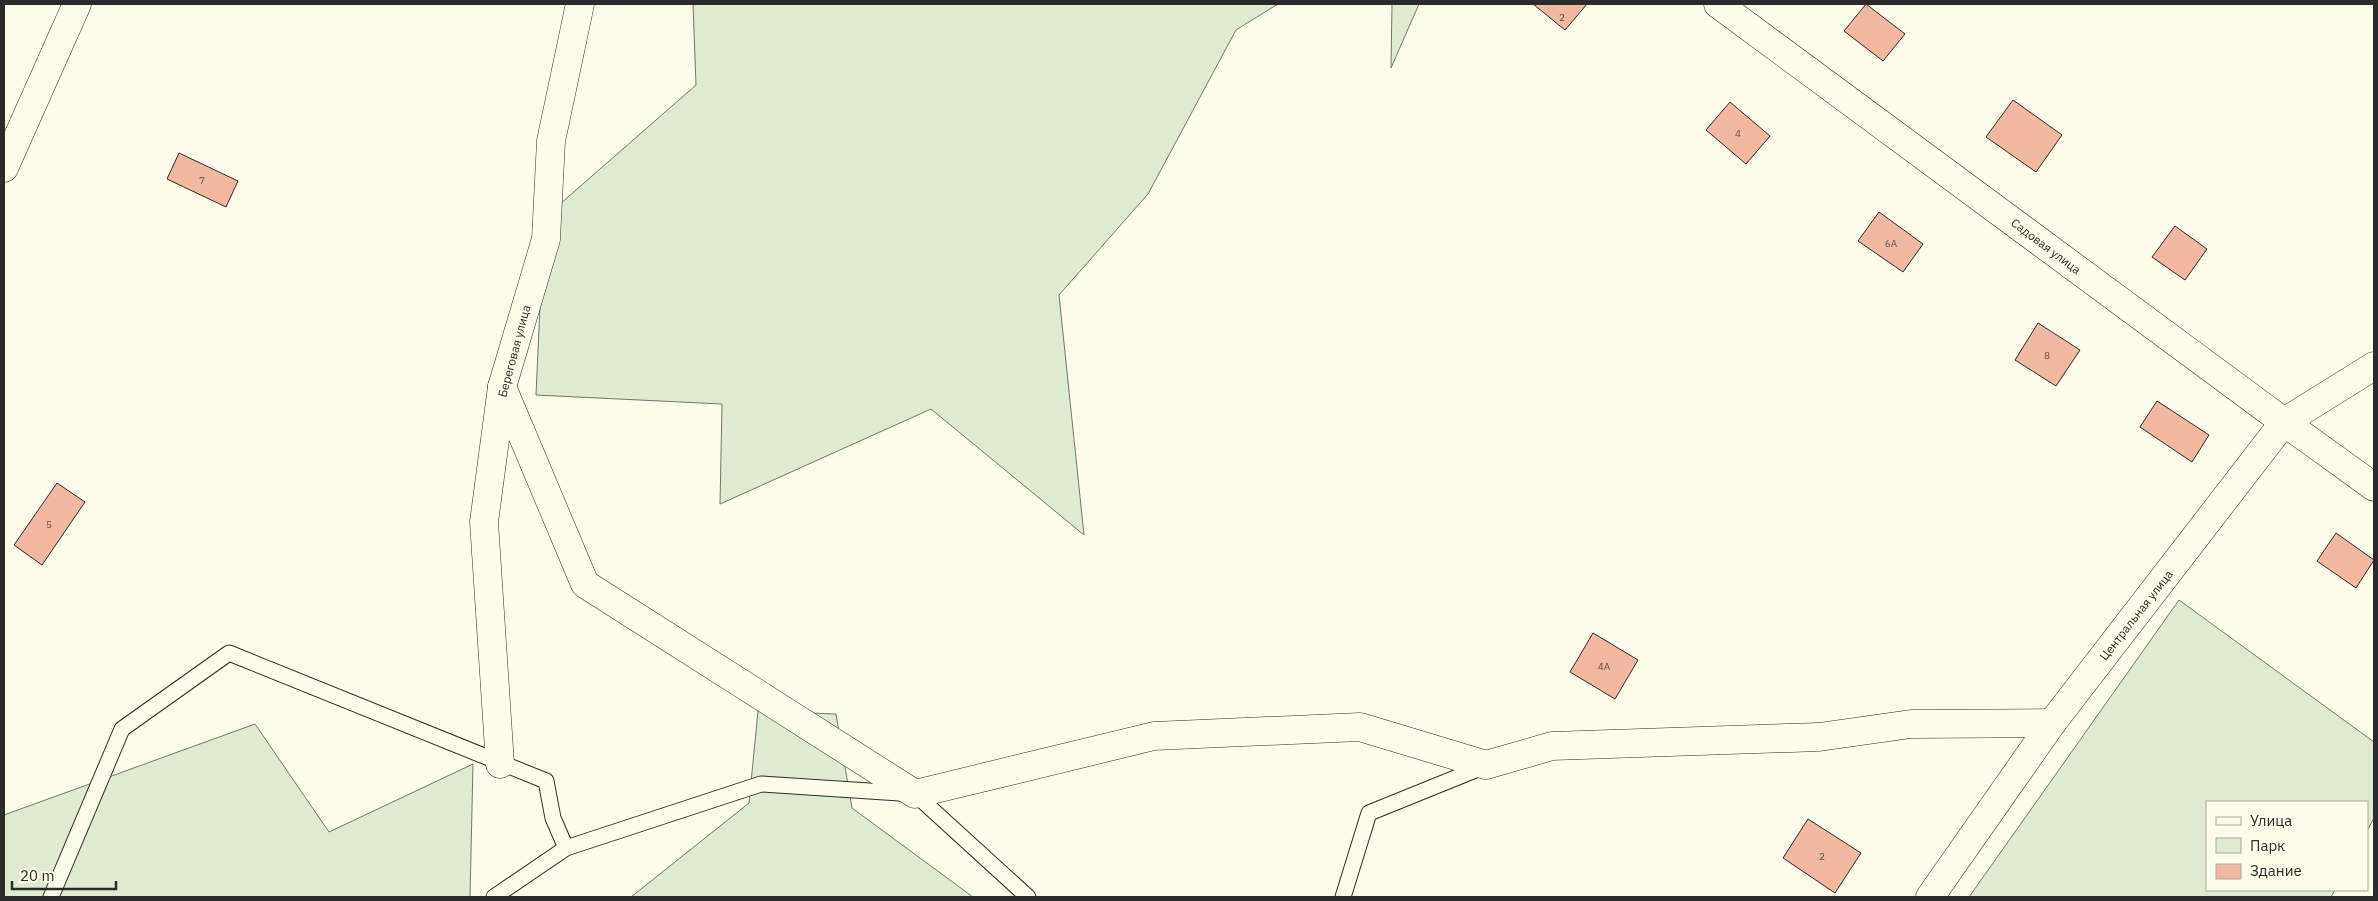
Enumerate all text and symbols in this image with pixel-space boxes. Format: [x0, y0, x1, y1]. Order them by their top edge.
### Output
house number: 2 [1559, 11, 1565, 24]
house number: 4 [1735, 127, 1741, 140]
house number: 7 [199, 174, 205, 187]
street label: Садовая улица [2008, 215, 2084, 277]
house number: 6А [1885, 237, 1898, 250]
street label: Береговая улица [494, 303, 534, 399]
house number: 8 [2044, 349, 2050, 362]
house number: 5 [46, 518, 52, 531]
street label: Центральная улица [2096, 566, 2176, 663]
house number: 4А [1598, 660, 1611, 673]
legend [2206, 801, 2368, 891]
text: Улица [2250, 811, 2292, 830]
text: Парк [2250, 836, 2285, 855]
house number: 2 [1819, 850, 1825, 863]
scale bar [12, 858, 116, 890]
text: Здание [2250, 861, 2302, 880]
text: 20 m [20, 866, 55, 885]

